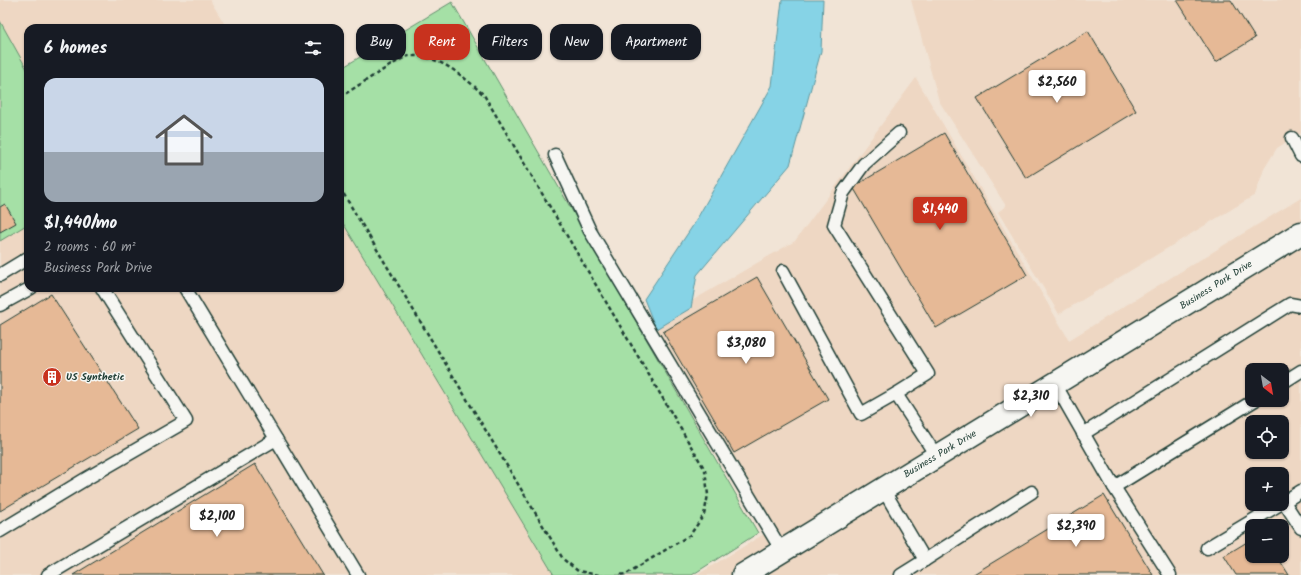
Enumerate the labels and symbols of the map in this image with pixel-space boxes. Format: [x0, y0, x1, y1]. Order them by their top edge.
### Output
pin: $2,560 [1024, 70, 1090, 104]
pin: $1,440 [907, 197, 973, 231]
street label: Business Park Drive [1176, 256, 1256, 314]
pin: $3,080 [713, 331, 779, 365]
north arrow [1245, 363, 1289, 407]
building icon: US Synthetic [41, 366, 63, 388]
place label: US Synthetic [66, 369, 125, 385]
pin: $2,310 [998, 384, 1064, 418]
street label: Business Park Drive [900, 425, 980, 482]
pin: $2,100 [184, 504, 250, 538]
pin: $2,390 [1043, 514, 1109, 548]

